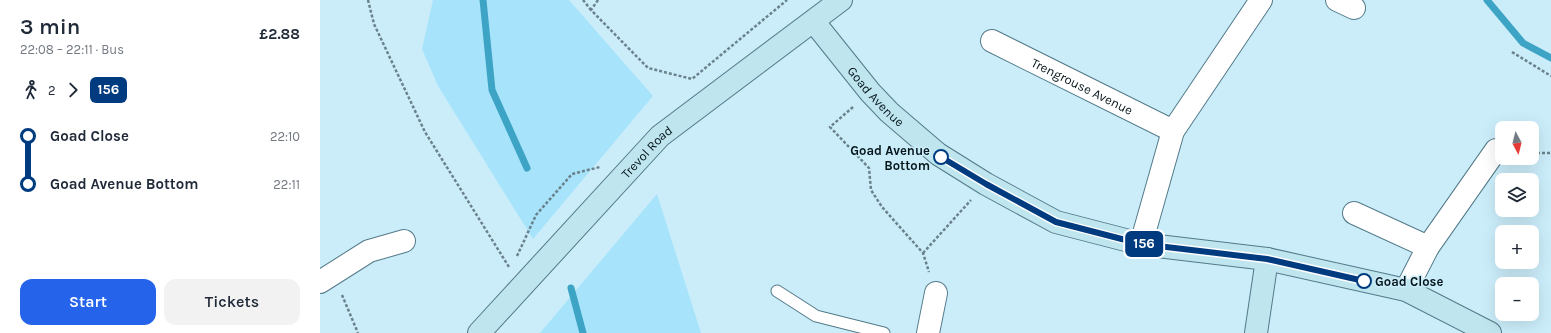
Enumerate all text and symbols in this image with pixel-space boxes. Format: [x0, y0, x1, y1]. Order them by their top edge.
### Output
text: 3 min [20, 14, 80, 40]
text: £2.88 [259, 25, 300, 43]
text: 22:08 – 22:11 · Bus [20, 42, 124, 57]
street label: Trengrouse Avenue [1029, 54, 1136, 118]
street label: Goad Avenue [845, 63, 908, 130]
icon: walk [20, 79, 42, 101]
icon: forward [62, 79, 84, 101]
text: 156 [98, 81, 119, 98]
text: 2 [48, 83, 56, 98]
north arrow [1495, 121, 1539, 165]
map controls [1495, 121, 1539, 321]
street label: Trevol Road [618, 122, 675, 181]
text: Goad Close [50, 127, 129, 145]
text: 22:10 [270, 129, 300, 144]
place label: Goad Avenue Bottom [850, 143, 930, 173]
marker: Goad Avenue Bottom [933, 149, 949, 165]
button: layers [1495, 173, 1539, 217]
text: Goad Avenue Bottom [50, 175, 199, 193]
text: 22:11 [273, 177, 300, 192]
button: + [1495, 225, 1539, 269]
line badge: 156 [1121, 231, 1167, 257]
text: 156 [1133, 235, 1155, 252]
marker: Goad Close [1356, 273, 1372, 289]
place label: Goad Close [1375, 274, 1443, 289]
button: − [1495, 277, 1539, 321]
button: Start [20, 279, 156, 325]
button: Tickets [164, 279, 300, 325]

